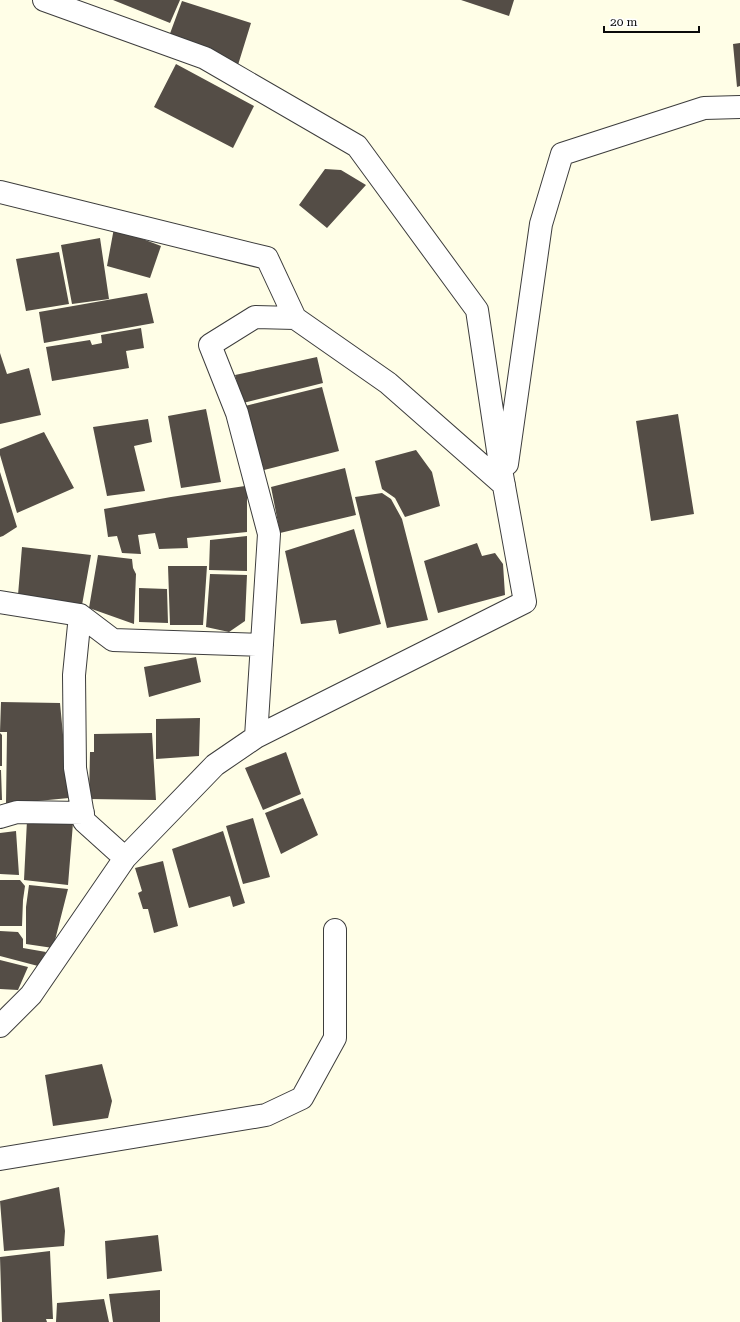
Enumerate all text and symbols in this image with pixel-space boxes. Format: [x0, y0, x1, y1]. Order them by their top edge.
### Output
scale bar [604, 8, 699, 34]
text: 20 m [610, 15, 637, 29]

